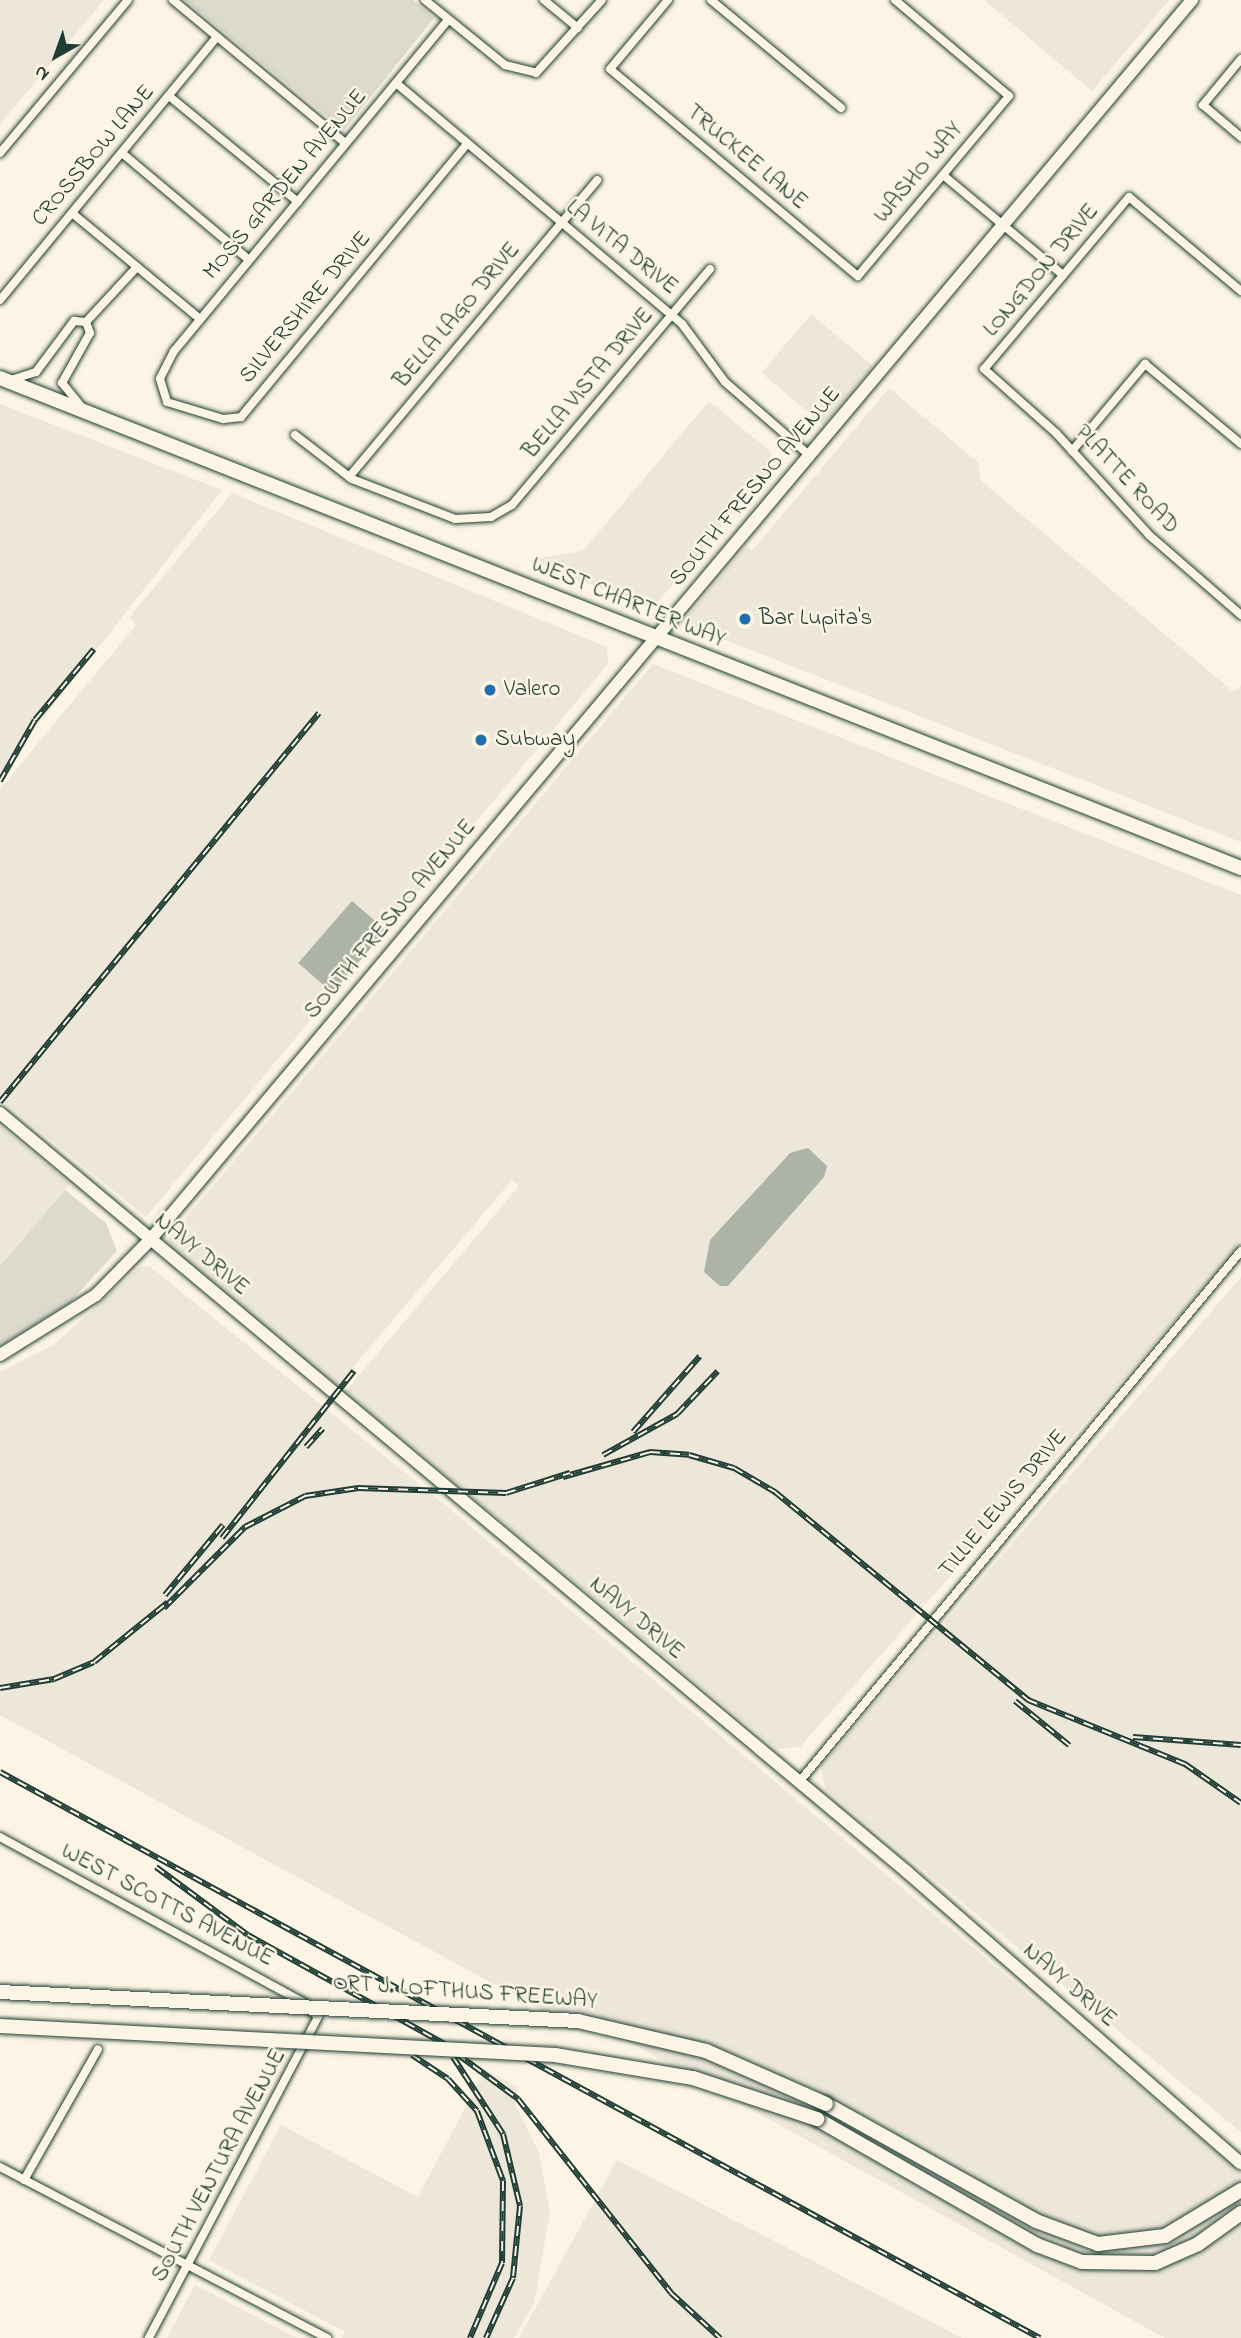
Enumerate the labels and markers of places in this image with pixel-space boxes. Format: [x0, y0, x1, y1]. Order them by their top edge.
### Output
place label: Bar Lupita's [759, 605, 872, 633]
marker: Bar Lupita's [737, 611, 753, 627]
place label: Valero [504, 676, 560, 704]
marker: Valero [482, 682, 498, 698]
place label: Subway [495, 726, 575, 754]
marker: Subway [473, 732, 489, 748]

